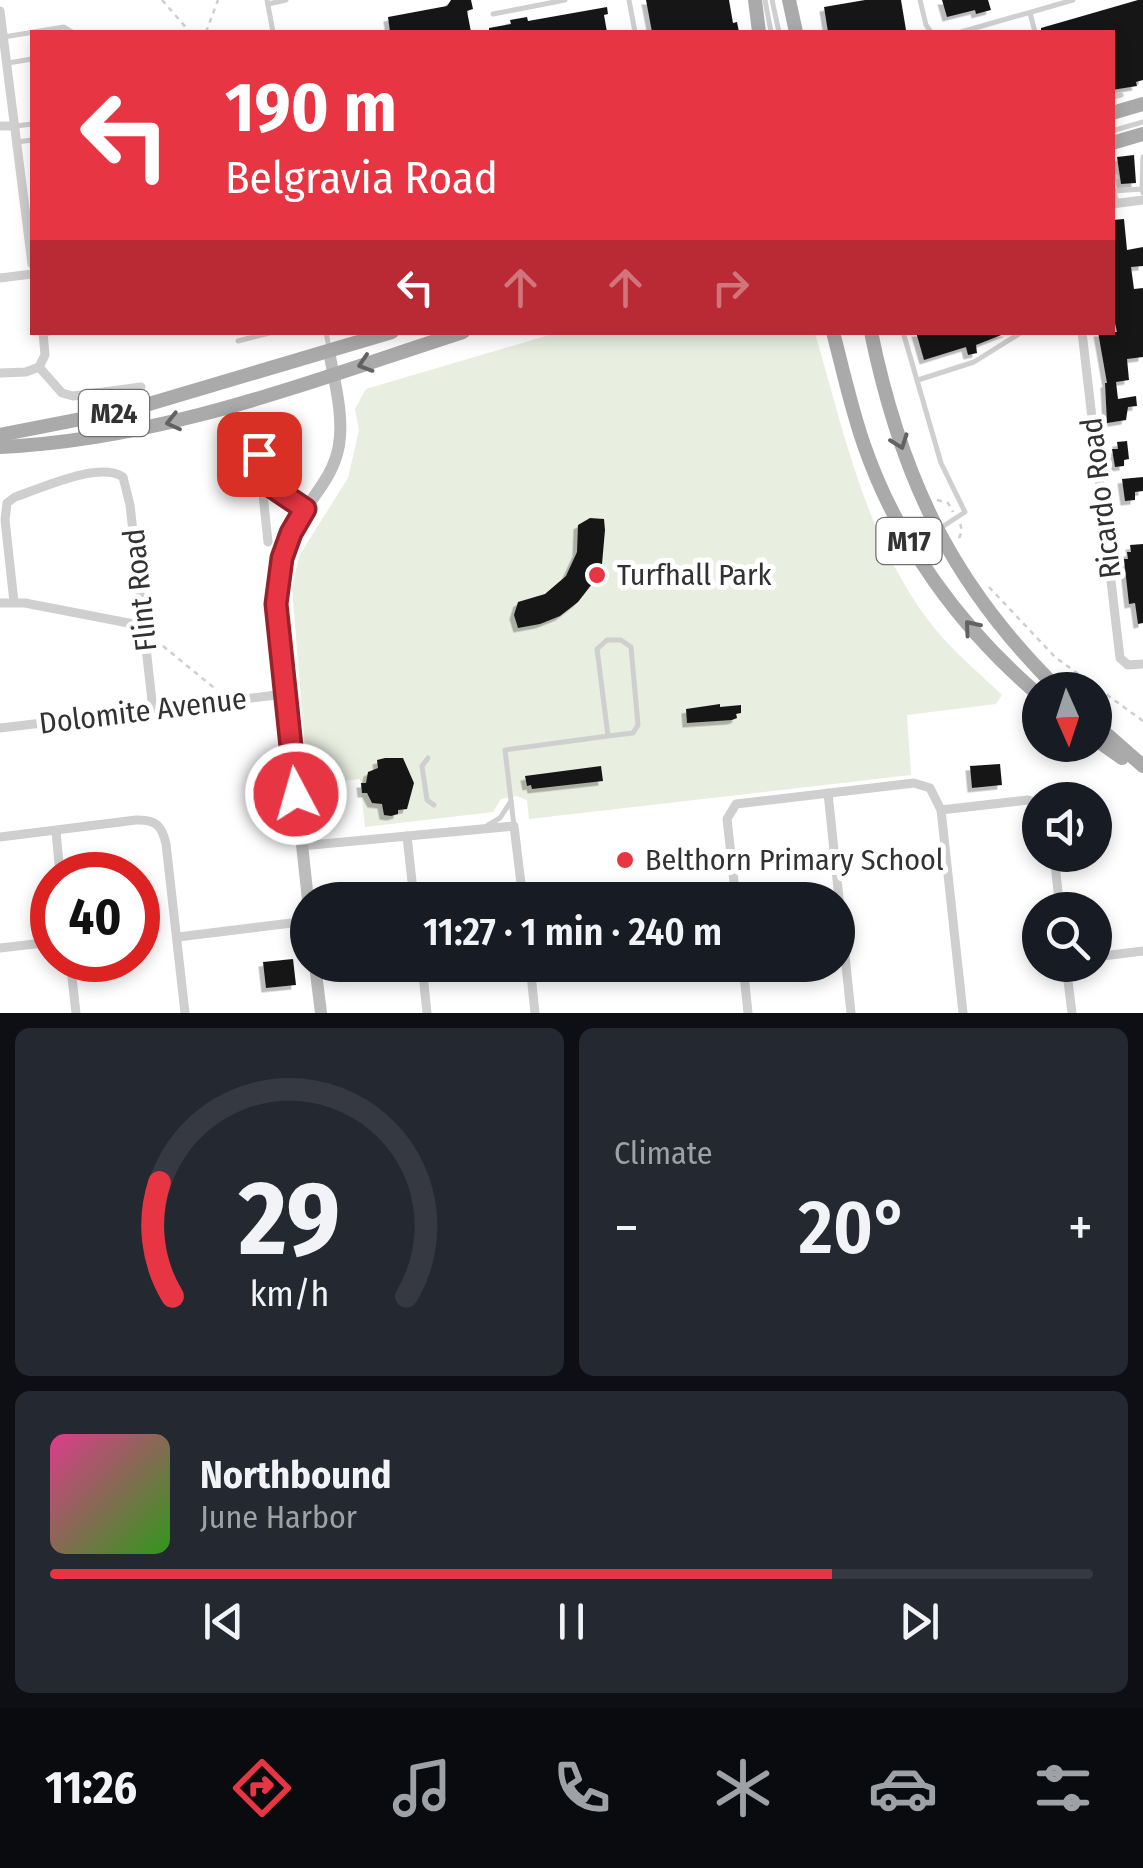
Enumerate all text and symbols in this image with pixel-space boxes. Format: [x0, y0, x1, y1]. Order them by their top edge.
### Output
text: 190 m [225, 66, 397, 150]
icon: left [60, 70, 190, 200]
text: Belgravia Road [225, 151, 498, 205]
icon: left [388, 260, 443, 315]
icon: ahead [493, 260, 548, 315]
icon: ahead [598, 260, 653, 315]
icon: right [703, 260, 758, 315]
one-way arrow [357, 352, 374, 373]
road number: M24 [79, 390, 149, 436]
one-way arrow [165, 411, 182, 432]
pin [217, 412, 302, 497]
street label: Ricardo Road [1073, 415, 1129, 581]
icon: arrive [232, 427, 287, 482]
one-way arrow [888, 433, 909, 450]
road number: M17 [876, 518, 942, 564]
street label: Flint Road [116, 527, 164, 653]
place label: Turfhall Park [617, 557, 771, 593]
marker: Turfhall Park [586, 564, 608, 586]
one-way arrow [964, 621, 982, 639]
north arrow [1022, 672, 1112, 762]
map controls [1022, 672, 1112, 982]
street label: Dolomite Avenue [37, 680, 249, 742]
position arrow [244, 742, 348, 846]
button: sound [1022, 782, 1112, 872]
place label: Belthorn Primary School [645, 842, 944, 878]
marker: Belthorn Primary School [614, 849, 636, 871]
speed limit sign: 40 [30, 852, 160, 982]
button: search [1022, 892, 1112, 982]
text: 11:27 · 1 min · 240 m [423, 909, 722, 955]
text: Climate [614, 1134, 713, 1172]
text: 29 [238, 1157, 340, 1282]
text: 20° [798, 1183, 908, 1273]
text: − [614, 1195, 639, 1261]
text: + [1068, 1195, 1093, 1261]
text: km/h [250, 1273, 329, 1315]
text: Northbound [200, 1452, 392, 1498]
text: June Harbor [200, 1498, 357, 1536]
icon: previous [196, 1594, 251, 1649]
icon: pause [544, 1594, 599, 1649]
icon: next [892, 1594, 947, 1649]
icon: directions [227, 1753, 297, 1823]
icon: music [387, 1753, 457, 1823]
icon: phone [547, 1753, 617, 1823]
icon: climate [708, 1753, 778, 1823]
icon: car [868, 1753, 938, 1823]
icon: filters [1028, 1753, 1098, 1823]
text: 11:26 [45, 1761, 137, 1815]

